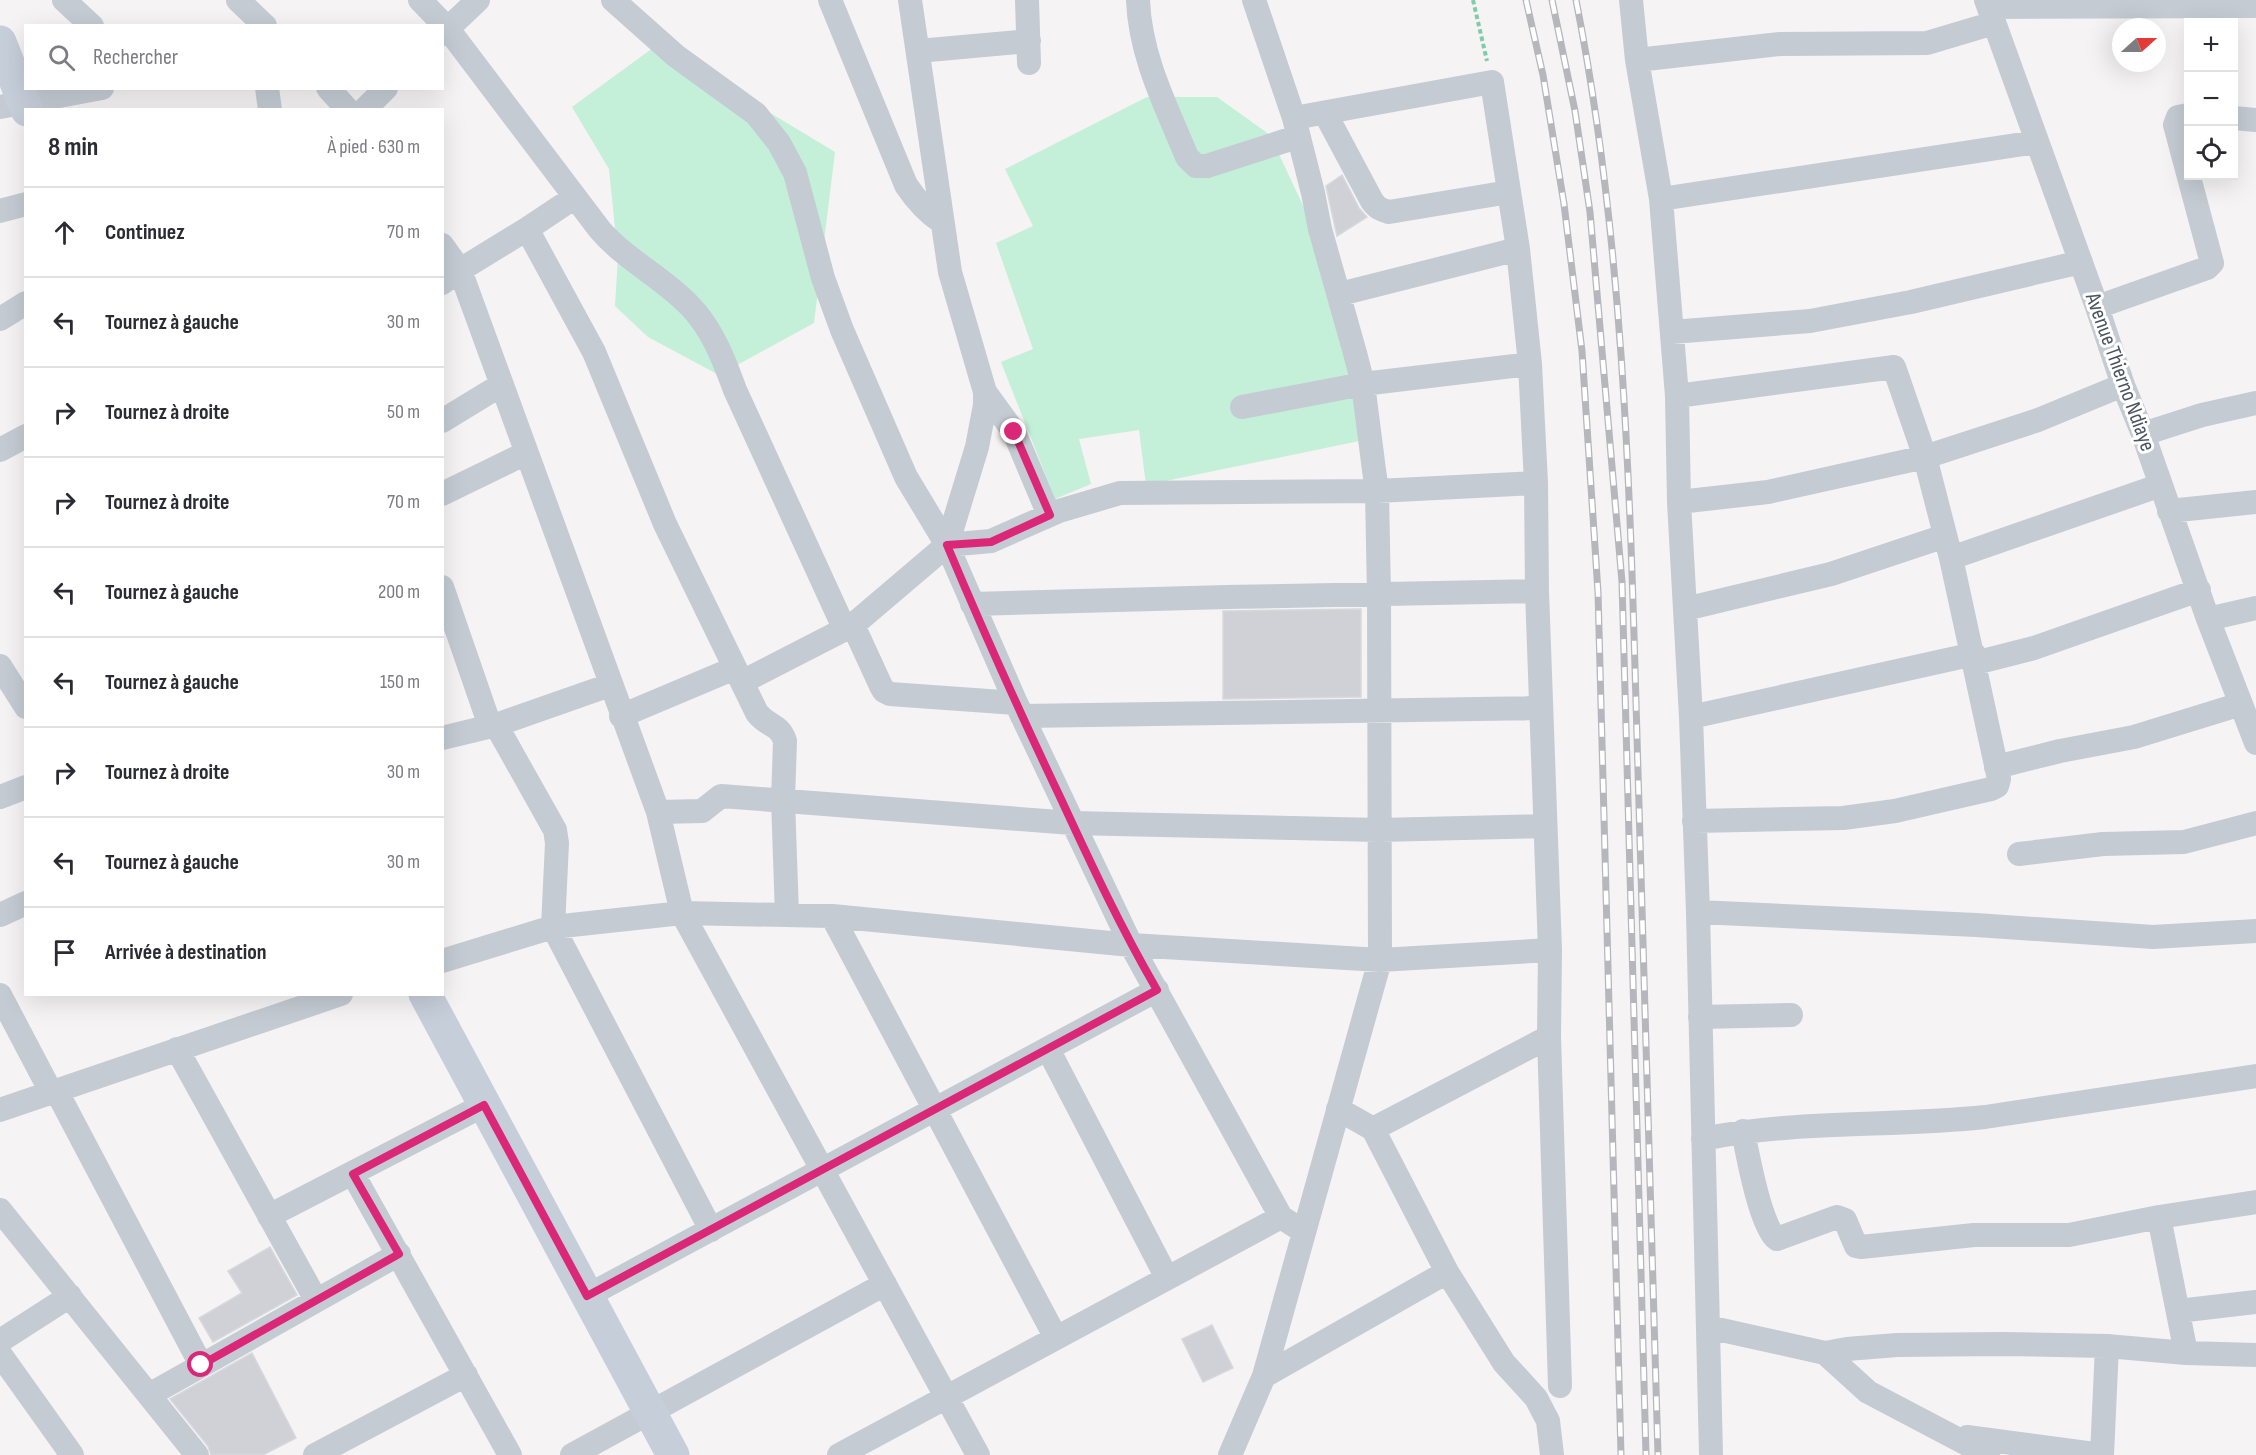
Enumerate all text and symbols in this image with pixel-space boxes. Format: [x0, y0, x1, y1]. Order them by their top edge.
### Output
north arrow [2112, 18, 2166, 72]
map controls [2184, 18, 2238, 180]
button: + [2184, 18, 2238, 72]
search box [24, 24, 444, 90]
icon: search [45, 41, 78, 74]
text: Rechercher [93, 44, 178, 71]
button: − [2184, 72, 2238, 126]
button: locate [2184, 126, 2238, 180]
text: 8 min [48, 132, 98, 163]
text: À pied · 630 m [327, 135, 420, 159]
icon: ahead [48, 216, 81, 249]
text: Continuez [105, 219, 185, 246]
text: 70 m [387, 220, 420, 244]
street label: Avenue Thierno Ndiaye [2078, 288, 2161, 455]
icon: left [48, 306, 81, 339]
text: Tournez à gauche [105, 309, 239, 336]
text: 30 m [387, 310, 420, 334]
icon: right [48, 396, 81, 429]
text: Tournez à droite [105, 399, 230, 426]
text: 50 m [387, 400, 420, 424]
route end [1000, 418, 1026, 444]
icon: right [48, 486, 81, 519]
text: Tournez à droite [105, 489, 230, 516]
text: 70 m [387, 490, 420, 514]
icon: left [48, 576, 81, 609]
text: Tournez à gauche [105, 579, 239, 606]
text: 200 m [378, 580, 420, 604]
icon: left [48, 666, 81, 699]
text: Tournez à gauche [105, 669, 239, 696]
text: 150 m [380, 670, 420, 694]
icon: right [48, 756, 81, 789]
text: Tournez à droite [105, 759, 230, 786]
text: 30 m [387, 760, 420, 784]
icon: left [48, 846, 81, 879]
text: Tournez à gauche [105, 849, 239, 876]
text: 30 m [387, 850, 420, 874]
icon: arrive [48, 936, 81, 969]
text: Arrivée à destination [105, 939, 267, 966]
route start [187, 1351, 213, 1377]

